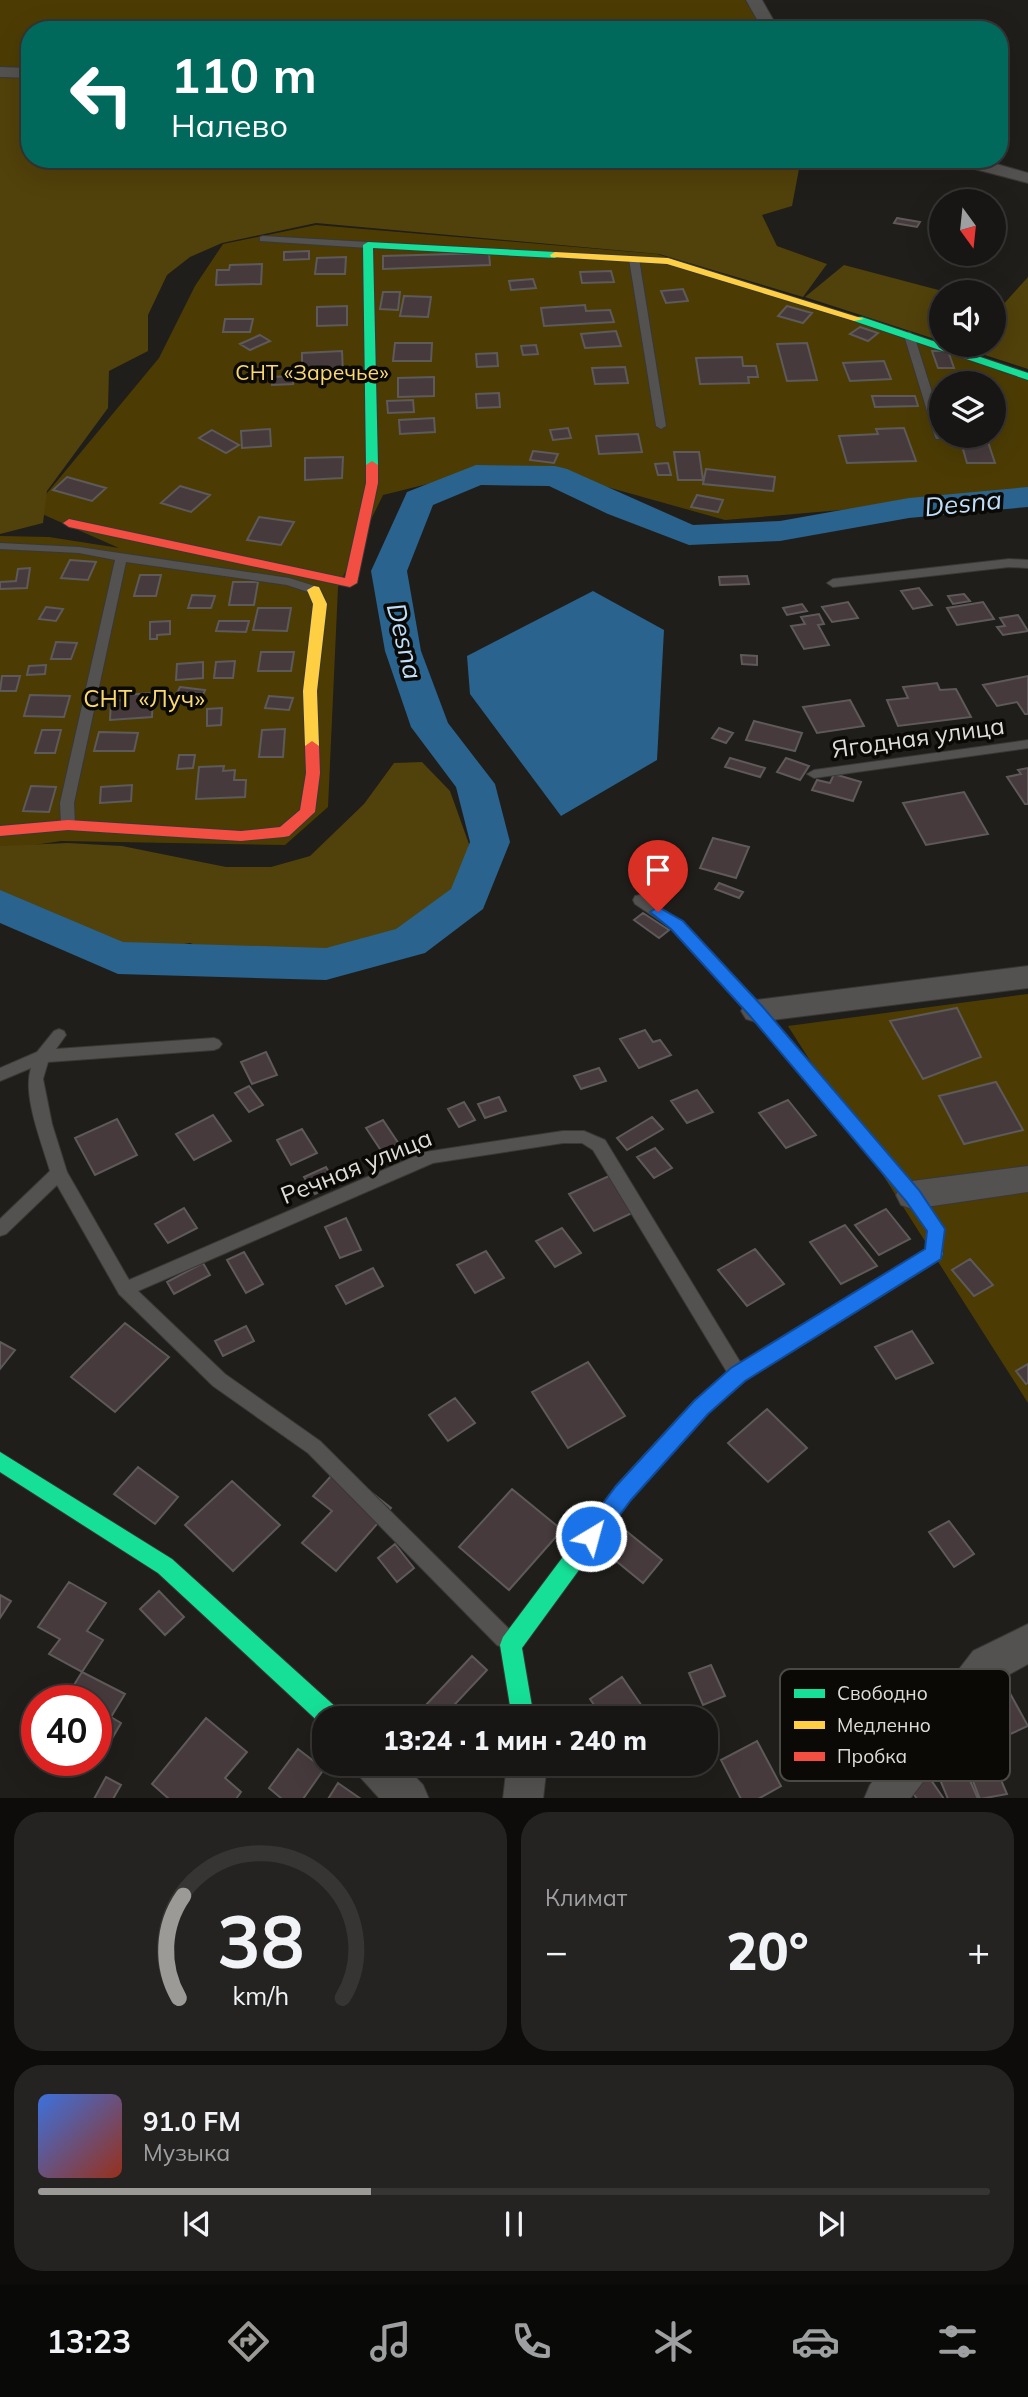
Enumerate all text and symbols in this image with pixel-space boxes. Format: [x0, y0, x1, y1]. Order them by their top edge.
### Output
text: 110 m [171, 44, 317, 105]
icon: left [56, 49, 147, 140]
text: Налево [171, 105, 288, 145]
north arrow [929, 189, 1006, 266]
map controls [929, 189, 1006, 448]
button: sound [929, 280, 1006, 357]
park label: СНТ «Заречье» [235, 359, 389, 385]
button: layers [929, 371, 1006, 448]
water label: Desna [923, 483, 1003, 523]
water label: Desna [380, 600, 430, 682]
park label: СНТ «Луч» [83, 683, 205, 713]
street label: Ягодная улица [830, 710, 1006, 764]
pin [628, 840, 688, 912]
icon: arrive [639, 851, 677, 889]
street label: Речная улица [276, 1122, 436, 1210]
position arrow [554, 1499, 628, 1573]
legend [780, 1669, 1010, 1781]
text: Свободно [837, 1681, 928, 1705]
speed limit sign: 40 [21, 1685, 112, 1776]
text: Медленно [837, 1713, 931, 1737]
text: 13:24 · 1 мин · 240 m [383, 1724, 647, 1757]
text: Пробка [837, 1744, 907, 1768]
text: Климат [545, 1883, 627, 1912]
text: 38 [217, 1895, 304, 1986]
text: 20° [726, 1918, 809, 1983]
text: − [545, 1927, 568, 1975]
text: + [967, 1927, 990, 1975]
text: km/h [232, 1979, 289, 2010]
text: 91.0 FM [143, 2105, 241, 2138]
text: Музыка [143, 2138, 230, 2167]
icon: previous [178, 2205, 216, 2243]
icon: pause [495, 2205, 533, 2243]
icon: next [812, 2205, 850, 2243]
icon: directions [224, 2317, 273, 2366]
icon: music [366, 2317, 415, 2366]
icon: phone [507, 2317, 556, 2366]
icon: climate [649, 2317, 698, 2366]
icon: car [791, 2317, 840, 2366]
icon: filters [933, 2317, 982, 2366]
text: 13:23 [46, 2321, 131, 2361]

